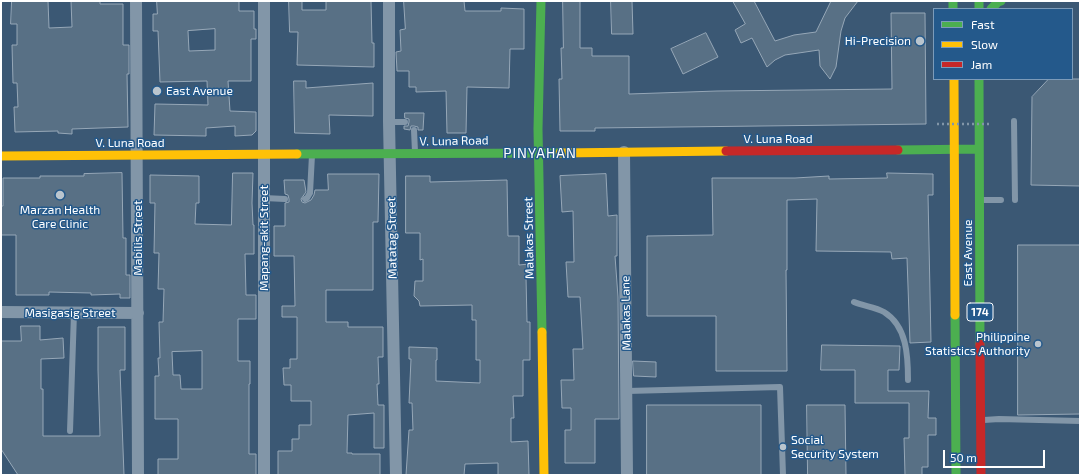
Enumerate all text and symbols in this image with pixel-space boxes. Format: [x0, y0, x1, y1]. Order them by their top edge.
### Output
legend [933, 8, 1073, 80]
text: Fast [971, 17, 994, 31]
place label: Hi-Precision [845, 34, 911, 48]
marker: Hi-Precision [914, 35, 926, 47]
text: Slow [971, 37, 998, 51]
text: Jam [971, 57, 992, 71]
place label: East Avenue [166, 84, 233, 98]
marker: East Avenue [151, 85, 163, 97]
street label: V. Luna Road [743, 132, 813, 146]
street label: V. Luna Road [419, 133, 489, 149]
street label: V. Luna Road [95, 136, 165, 150]
district label: PINYAHAN [503, 145, 577, 161]
street label: Mapang-akit Street [257, 185, 271, 291]
marker: Marzan Health Care Clinic [54, 189, 66, 201]
street label: Matatag Street [384, 197, 400, 279]
street label: Malakas Street [521, 197, 537, 279]
street label: Mabilis Street [131, 200, 145, 276]
place label: Marzan Health Care Clinic [20, 203, 100, 231]
street label: East Avenue [961, 220, 975, 286]
street label: Malakas Lane [618, 275, 634, 351]
road number: 174 [967, 303, 993, 321]
street label: Masigasig Street [24, 306, 116, 320]
place label: Philippine Statistics Authority [925, 330, 1030, 358]
marker: Philippine Statistics Authority [1033, 339, 1043, 349]
place label: Social Security System [791, 433, 879, 461]
marker: Social Security System [778, 442, 788, 452]
scale bar [945, 442, 1047, 468]
text: 50 m [950, 450, 977, 464]

